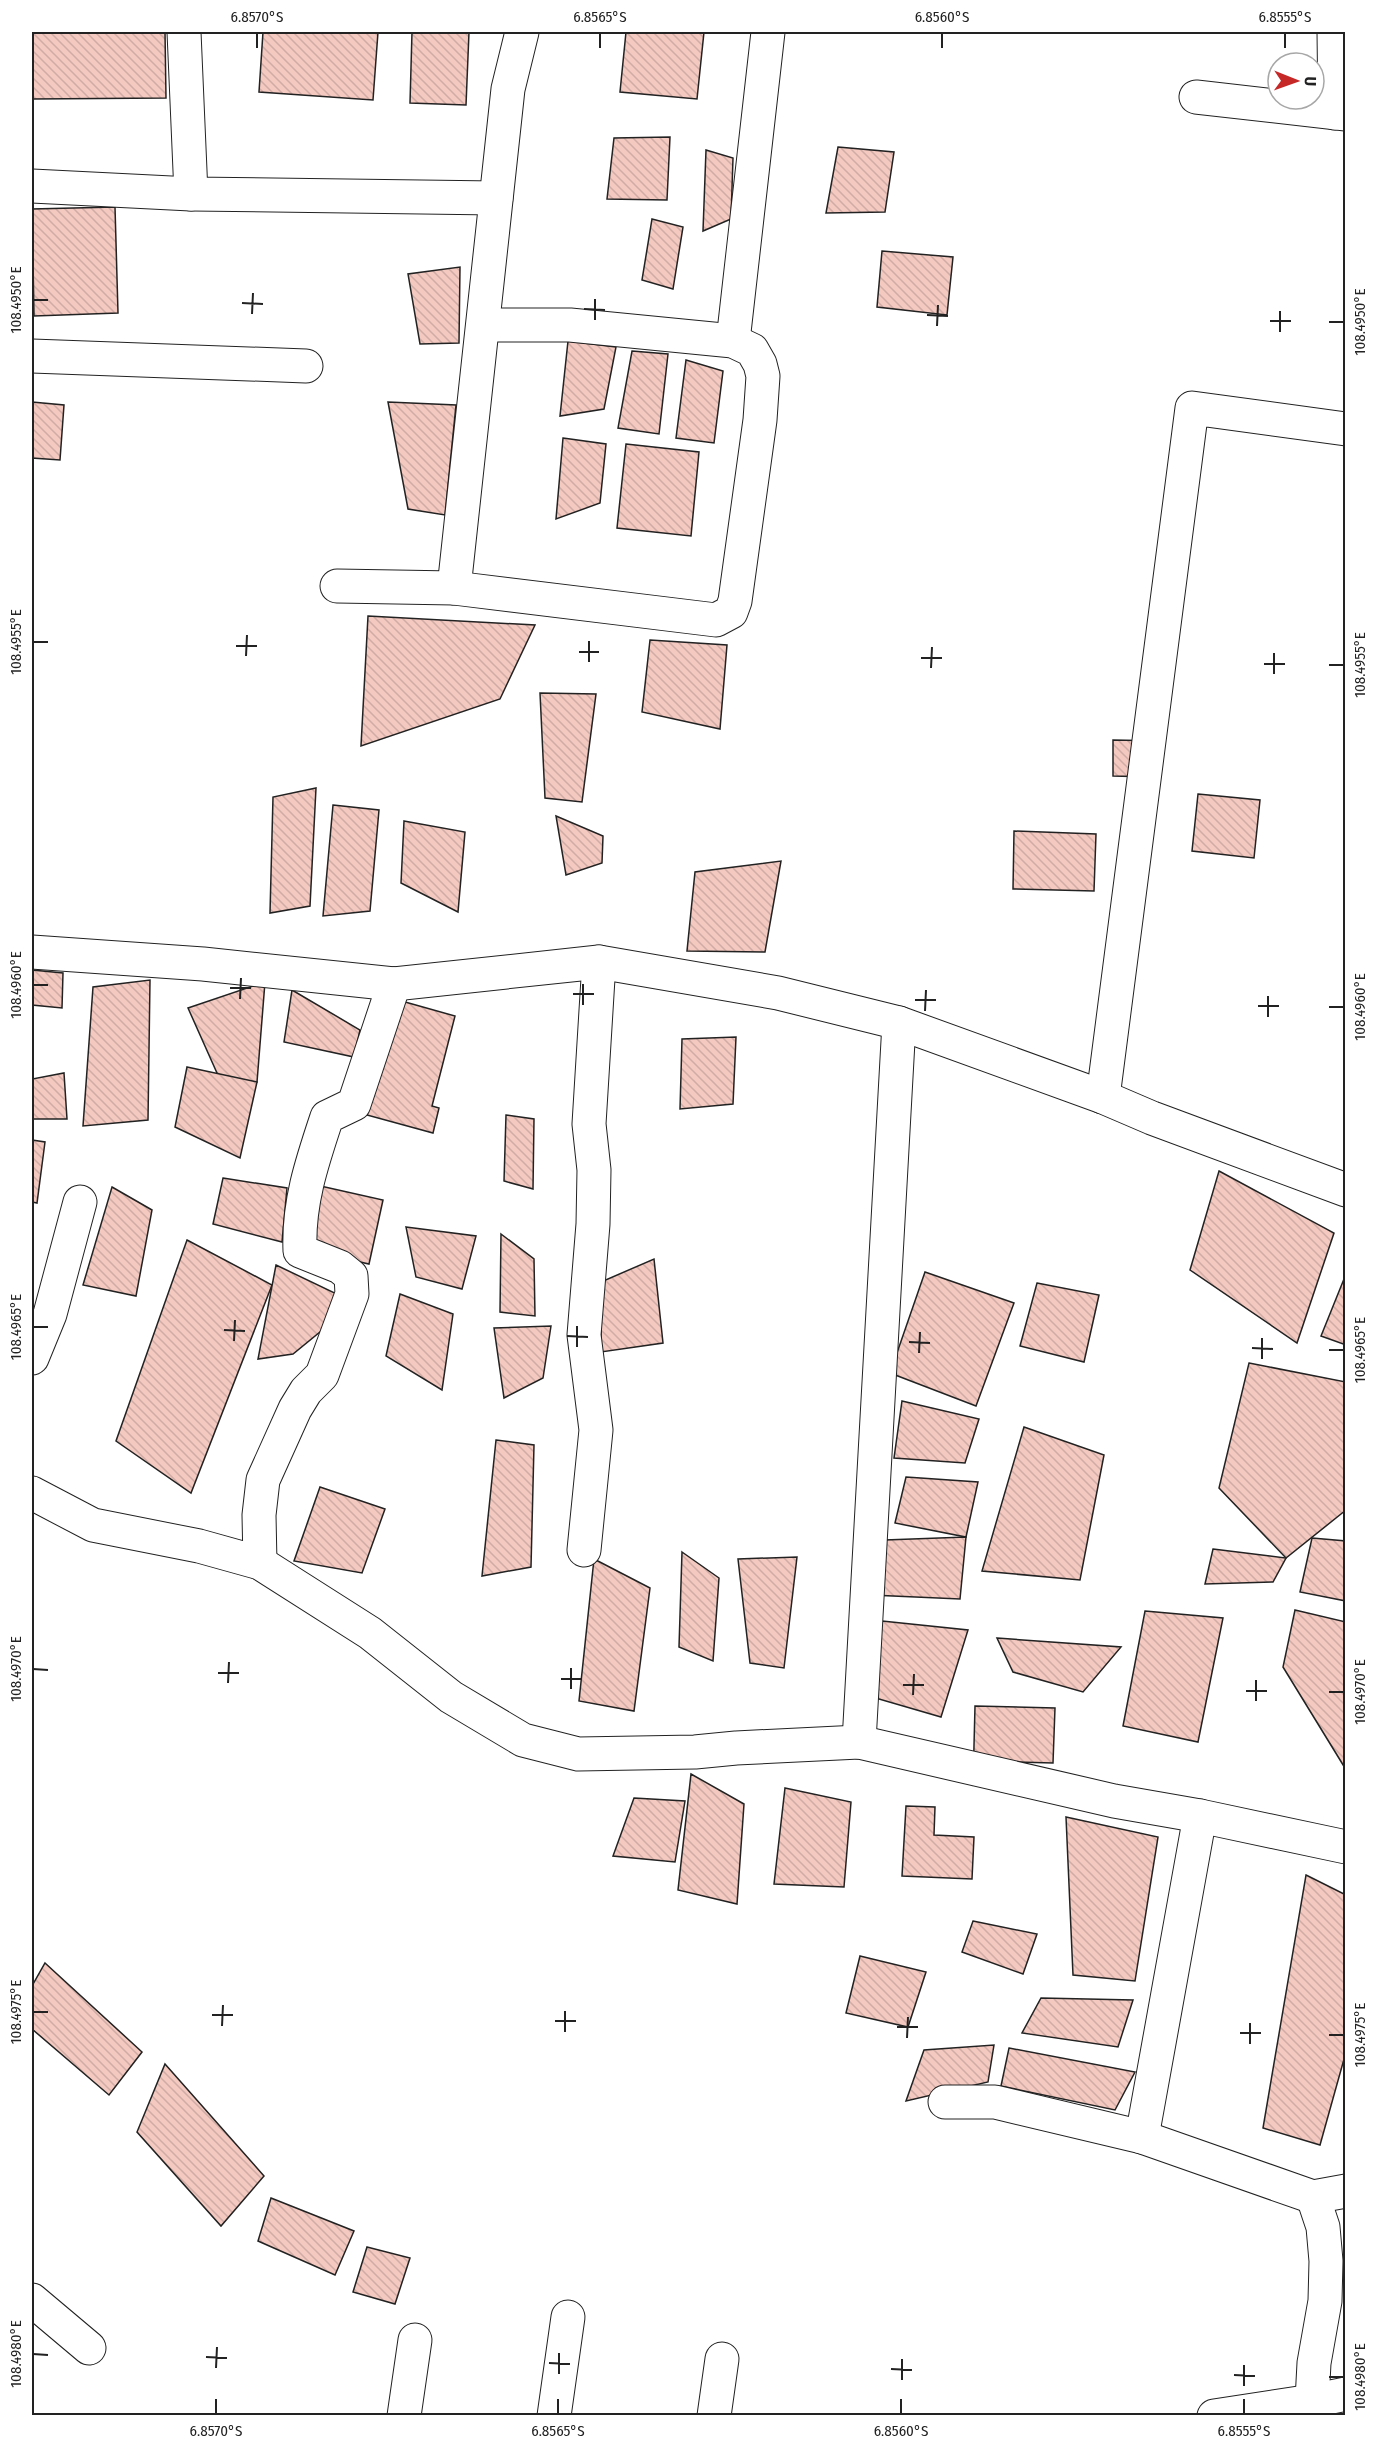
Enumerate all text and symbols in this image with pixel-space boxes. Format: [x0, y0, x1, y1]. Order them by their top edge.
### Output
text: 6.8570°S [231, 8, 283, 26]
text: 6.8565°S [573, 8, 627, 26]
text: 6.8560°S [915, 8, 969, 26]
text: 6.8555°S [1259, 8, 1311, 26]
north arrow [1266, 51, 1326, 111]
text: U [1301, 76, 1320, 86]
text: 108.4950°E [7, 267, 25, 333]
text: 108.4950°E [1351, 289, 1369, 355]
text: 108.4955°E [7, 609, 25, 675]
text: 108.4955°E [1351, 632, 1369, 698]
text: 108.4960°E [7, 951, 25, 1019]
text: 108.4960°E [1351, 973, 1369, 1041]
text: 108.4965°E [7, 1294, 25, 1360]
text: 108.4965°E [1351, 1317, 1369, 1383]
text: 108.4970°E [7, 1636, 25, 1702]
text: 108.4970°E [1351, 1659, 1369, 1725]
text: 108.4975°E [7, 1980, 25, 2044]
text: 108.4975°E [1351, 2003, 1369, 2067]
text: 108.4980°E [7, 2320, 25, 2388]
text: 108.4980°E [1351, 2343, 1369, 2411]
text: 6.8570°S [190, 2422, 242, 2440]
text: 6.8565°S [531, 2422, 585, 2440]
text: 6.8560°S [874, 2422, 928, 2440]
text: 6.8555°S [1218, 2422, 1270, 2440]

